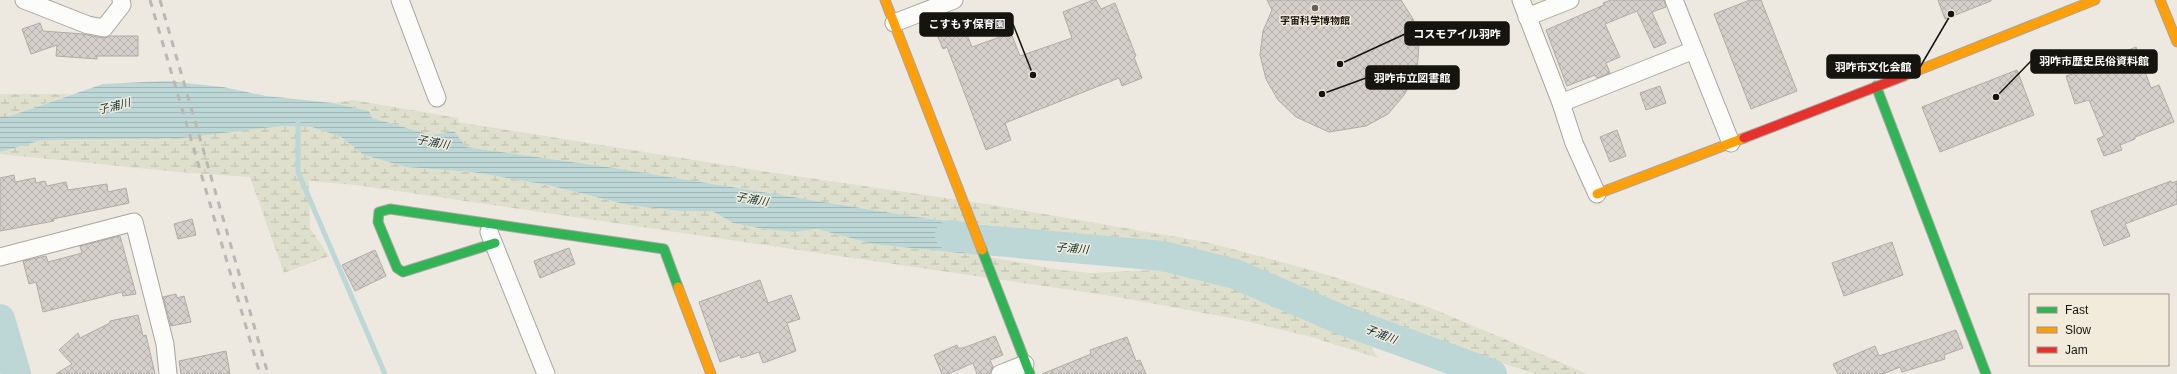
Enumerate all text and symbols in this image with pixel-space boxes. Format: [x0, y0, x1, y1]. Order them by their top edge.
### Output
marker: 宇宙科学博物館 [1310, 3, 1320, 13]
callout: こすもす保育園 [920, 13, 1013, 36]
place label: 宇宙科学博物館 [1280, 15, 1350, 26]
text: こすもす保育園 [929, 18, 1005, 30]
callout: コスモアイル羽咋 [1405, 22, 1509, 45]
text: コスモアイル羽咋 [1413, 28, 1501, 40]
callout: 羽咋市歴史民俗資料館 [2031, 50, 2157, 73]
callout: 羽咋市文化会館 [1827, 55, 1920, 78]
text: 羽咋市歴史民俗資料館 [2039, 55, 2149, 67]
text: 羽咋市文化会館 [1835, 61, 1912, 73]
callout: 羽咋市立図書館 [1366, 66, 1459, 89]
text: 羽咋市立図書館 [1374, 72, 1451, 84]
water label: 子浦川 [97, 96, 132, 116]
water label: 子浦川 [416, 133, 451, 151]
water label: 子浦川 [735, 190, 770, 208]
water label: 子浦川 [1055, 241, 1090, 256]
legend [2029, 294, 2169, 366]
text: Fast [2065, 303, 2089, 317]
water label: 子浦川 [1363, 323, 1399, 346]
text: Slow [2065, 323, 2091, 337]
text: Jam [2065, 343, 2088, 357]

